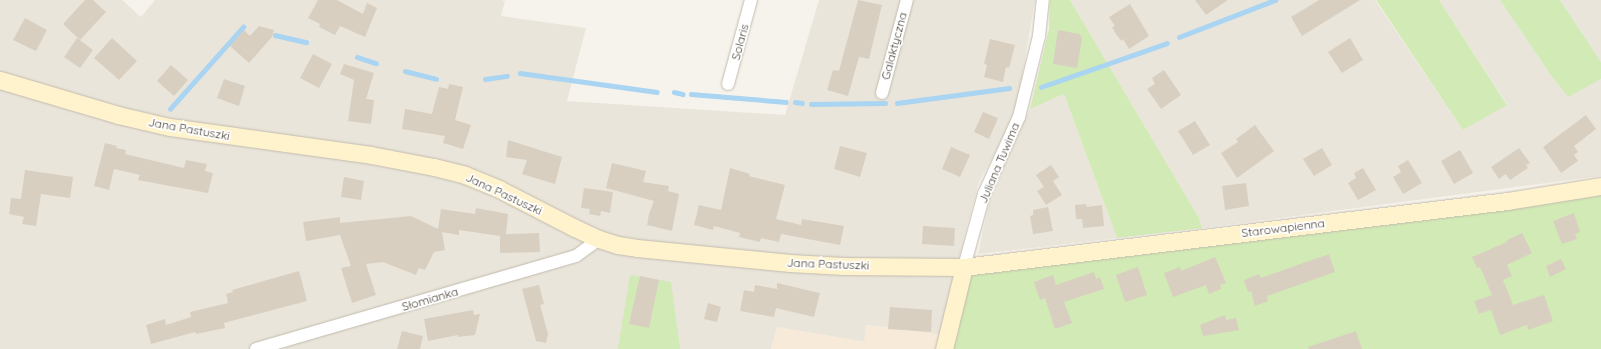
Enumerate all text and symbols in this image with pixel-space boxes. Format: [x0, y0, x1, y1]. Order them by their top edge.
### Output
street label: Galaktyczna [878, 11, 910, 81]
street label: Solaris [728, 22, 752, 62]
street label: Jana Pastuszki [147, 115, 231, 143]
street label: Juliana Tuwima [976, 121, 1022, 205]
street label: Jana Pastuszki [463, 170, 545, 218]
street label: Starowapienna [1241, 216, 1325, 240]
street label: Jana Pastuszki [786, 255, 870, 273]
street label: Słomianka [400, 284, 460, 314]

